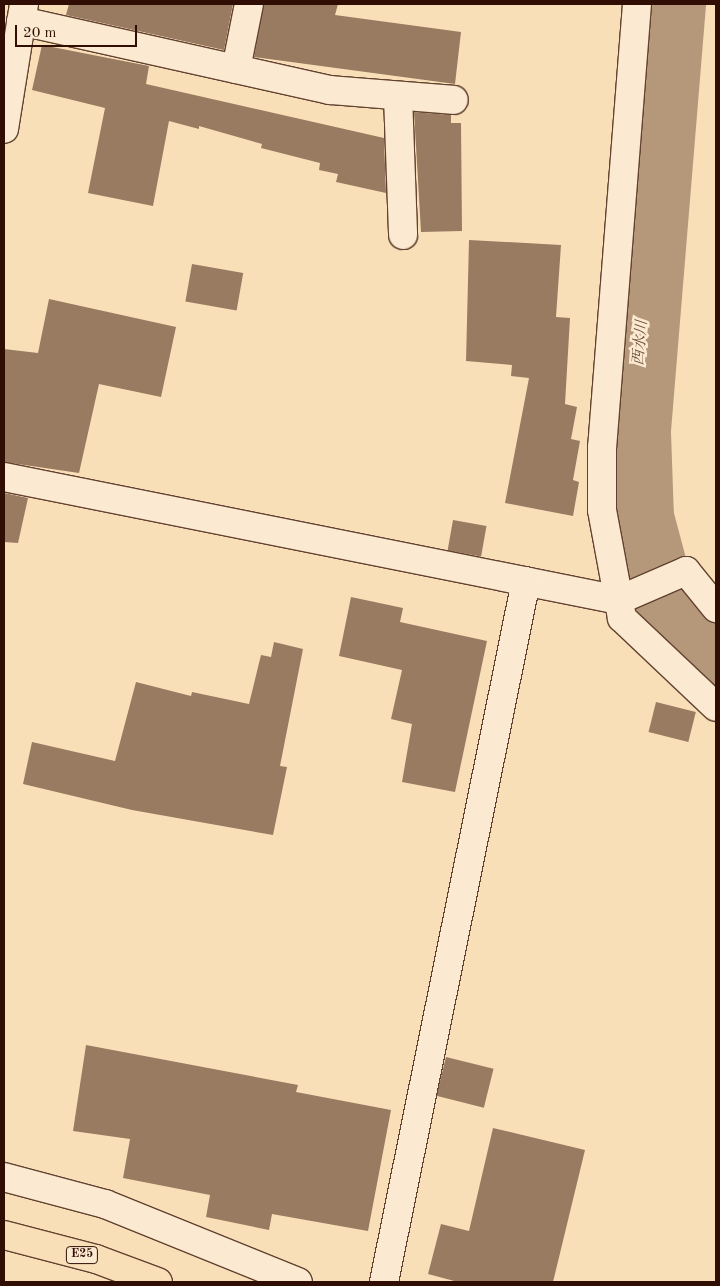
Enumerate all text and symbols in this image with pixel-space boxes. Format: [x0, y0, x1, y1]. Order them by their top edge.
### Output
scale bar [18, 15, 140, 47]
text: 20 m [23, 26, 57, 41]
water label: 西水川 [630, 320, 652, 366]
road number: E25 [66, 1246, 98, 1264]

